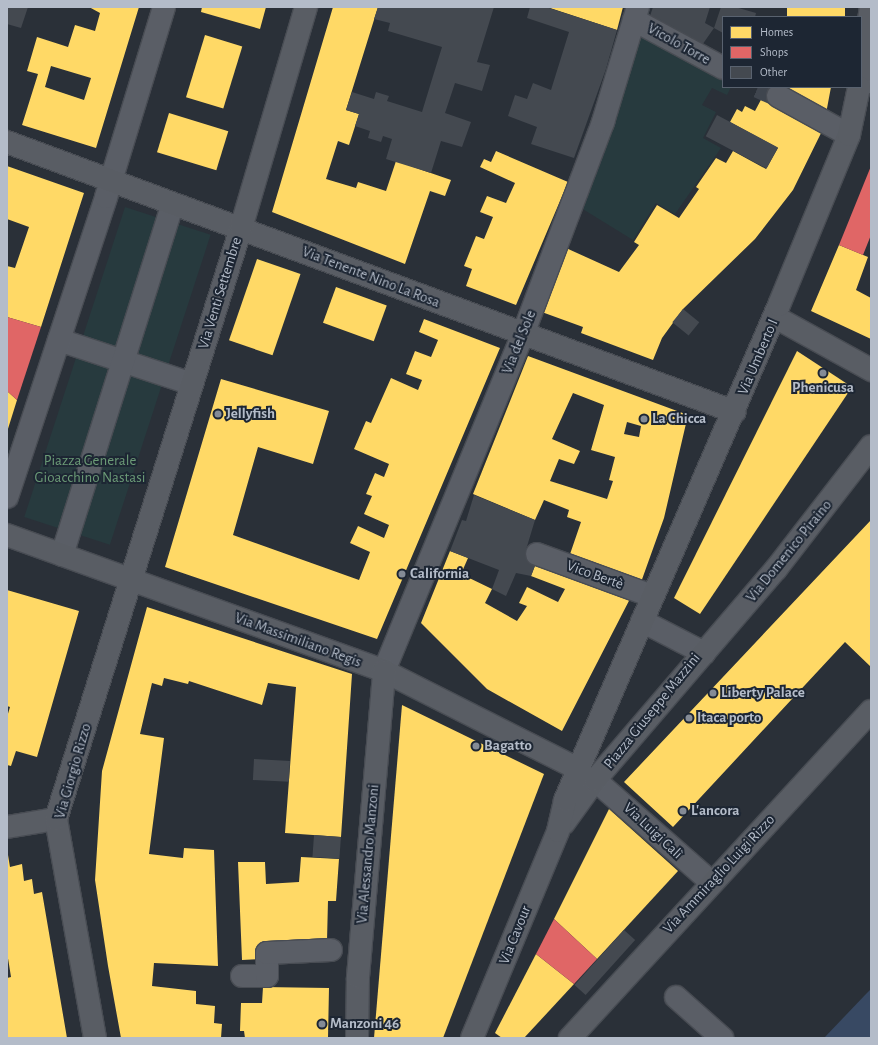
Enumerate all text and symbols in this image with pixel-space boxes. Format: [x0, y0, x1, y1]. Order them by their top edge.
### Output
legend [722, 16, 862, 88]
street label: Vicolo Torre [644, 19, 714, 69]
text: Homes [760, 26, 793, 38]
text: Shops [760, 46, 788, 58]
text: Other [760, 66, 787, 78]
street label: Via Venti Settembre [194, 235, 246, 351]
street label: Via Tenente Nino La Rosa [300, 242, 442, 312]
street label: Via del Sole [498, 308, 540, 376]
street label: Via Umberto I [734, 316, 782, 398]
marker: Phenicusa [818, 368, 828, 378]
place label: Phenicusa [792, 379, 854, 397]
place label: Jellyfish [226, 405, 275, 423]
marker: Jellyfish [213, 409, 223, 419]
place label: La Chicca [652, 410, 706, 428]
marker: La Chicca [639, 414, 649, 424]
park label: Piazza Generale Gioacchino Nastasi [35, 451, 145, 486]
street label: Via Domenico Piraino [742, 496, 836, 606]
street label: Vico Bertè [564, 556, 626, 594]
place label: California [410, 565, 469, 583]
marker: California [397, 569, 407, 579]
street label: Via Massimiliano Regis [232, 609, 364, 671]
street label: Piazza Giuseppe Mazzini [600, 650, 704, 772]
place label: Liberty Palace [721, 684, 805, 702]
marker: Liberty Palace [708, 688, 718, 698]
place label: Itaca porto [697, 709, 761, 727]
marker: Itaca porto [684, 713, 694, 723]
street label: Via Giorgio Rizzo [51, 721, 95, 821]
place label: Bagatto [484, 737, 532, 755]
marker: Bagatto [471, 741, 481, 751]
street label: Via Alessandro Manzoni [353, 784, 383, 924]
street label: Via Luigi Calì [620, 799, 686, 863]
place label: L'ancora [691, 802, 739, 820]
marker: L'ancora [678, 806, 688, 816]
street label: Via Ammiraglio Luigi Rizzo [659, 811, 779, 937]
street label: Via Cavour [495, 903, 535, 967]
place label: Manzoni 46 [330, 1015, 399, 1033]
marker: Manzoni 46 [317, 1019, 327, 1029]

